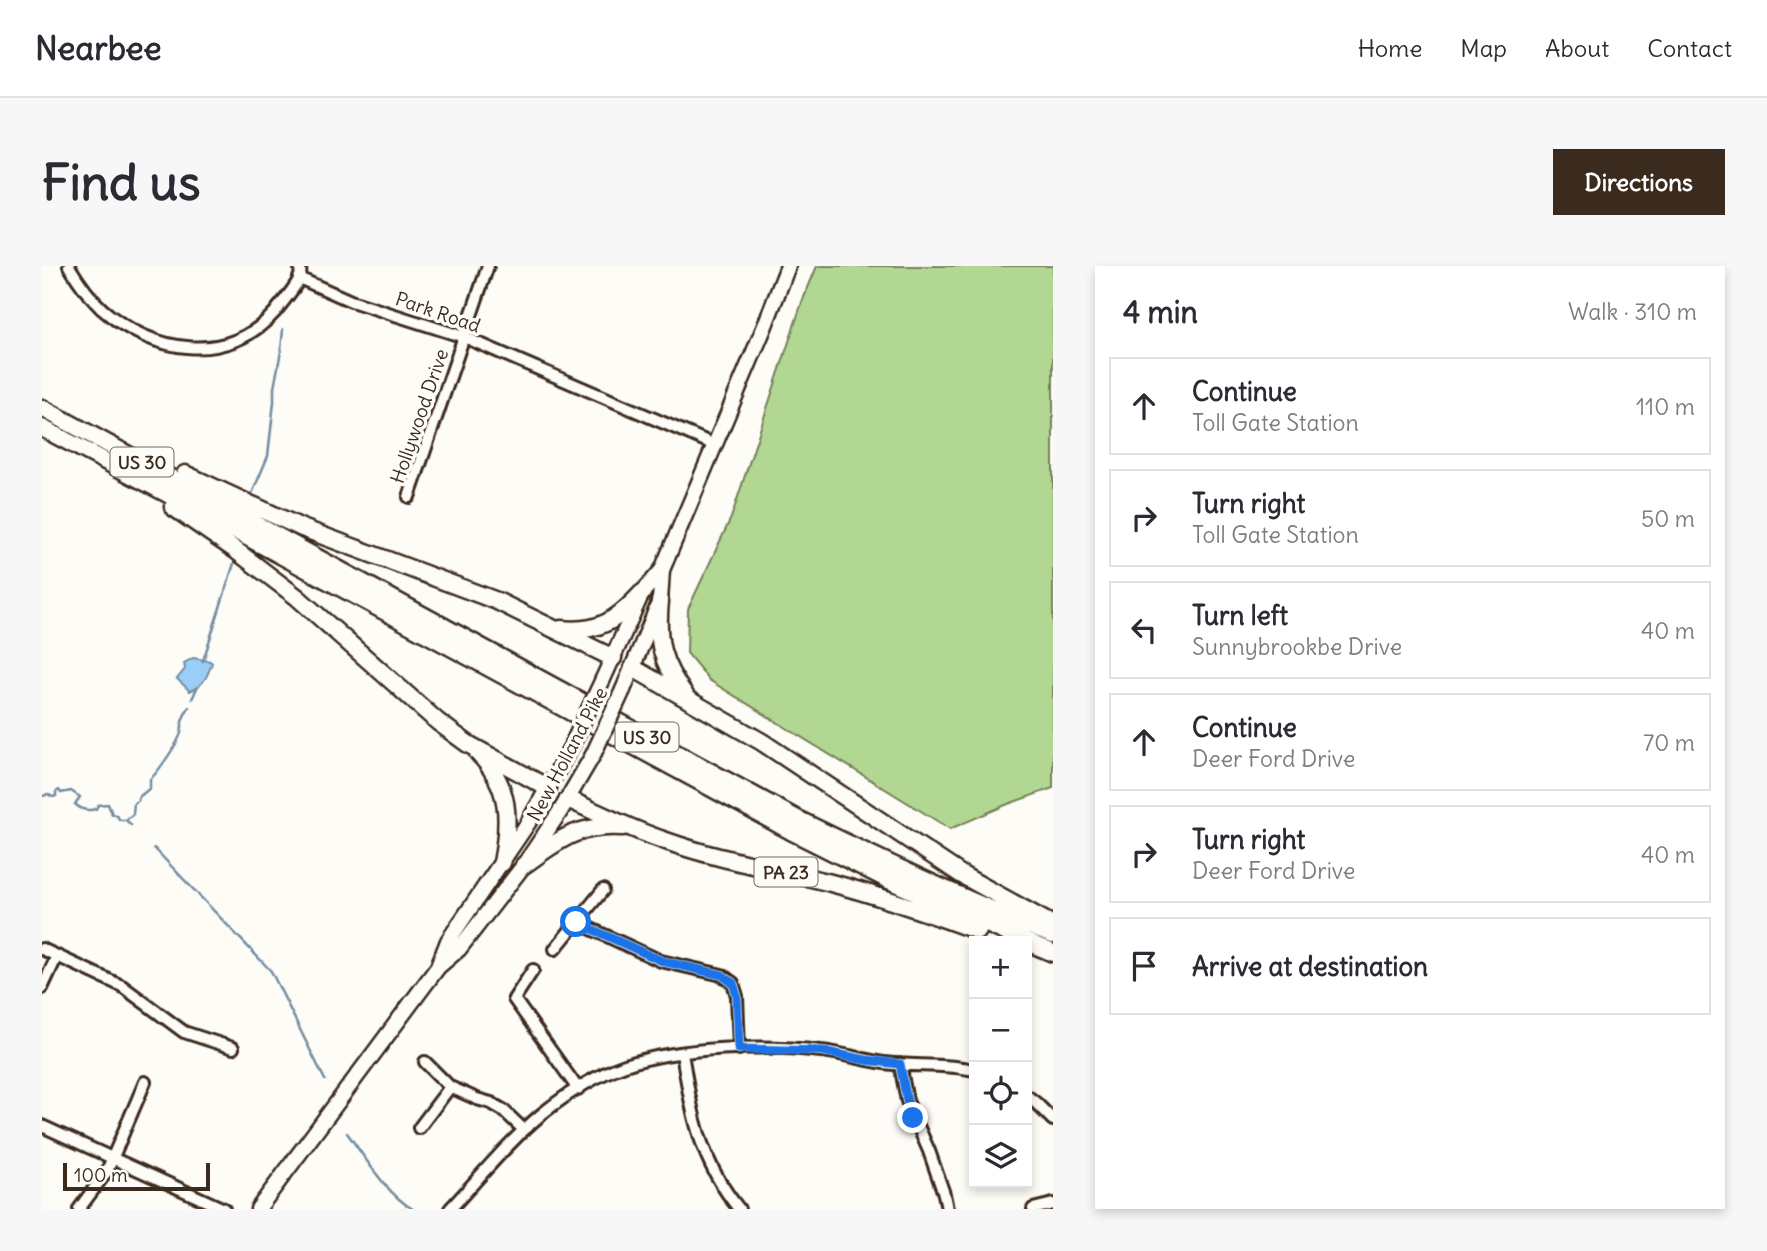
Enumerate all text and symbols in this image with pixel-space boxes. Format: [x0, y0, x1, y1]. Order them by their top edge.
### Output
text: Nearbee [35, 27, 161, 69]
text: Home [1358, 33, 1422, 63]
text: Map [1460, 33, 1507, 63]
text: About [1545, 33, 1609, 63]
text: Contact [1647, 33, 1732, 63]
button: Directions [1553, 149, 1725, 215]
text: Find us [42, 152, 200, 213]
street label: Park Road [392, 286, 484, 338]
text: 4 min [1123, 293, 1198, 331]
text: Walk · 310 m [1568, 297, 1697, 326]
street label: Hollywood Drive [385, 346, 453, 486]
text: Continue [1192, 375, 1297, 408]
icon: ahead [1125, 387, 1163, 425]
text: 110 m [1636, 392, 1695, 421]
text: Toll Gate Station [1192, 408, 1359, 437]
road number: US 30 [110, 448, 174, 476]
text: Turn right [1192, 487, 1305, 520]
icon: right [1125, 499, 1163, 537]
text: 50 m [1641, 504, 1695, 533]
text: Toll Gate Station [1192, 520, 1359, 549]
text: Turn left [1192, 599, 1288, 632]
icon: left [1125, 611, 1163, 649]
text: 40 m [1641, 616, 1695, 645]
text: Sunnybrookbe Drive [1192, 632, 1402, 661]
street label: New Holland Pike [522, 683, 612, 825]
text: Continue [1192, 711, 1297, 744]
road number: US 30 [616, 723, 678, 752]
icon: ahead [1125, 723, 1163, 761]
text: 70 m [1643, 728, 1695, 757]
text: Deer Ford Drive [1192, 744, 1355, 773]
text: Turn right [1192, 823, 1305, 856]
icon: right [1125, 835, 1163, 873]
text: 40 m [1641, 840, 1695, 869]
text: Deer Ford Drive [1192, 856, 1355, 885]
road number: PA 23 [754, 858, 818, 886]
route start [560, 906, 591, 937]
map controls [969, 936, 1032, 1188]
button: + [969, 936, 1032, 999]
icon: arrive [1125, 947, 1163, 985]
text: Arrive at destination [1192, 950, 1428, 983]
button: − [969, 999, 1032, 1062]
button: locate [969, 1062, 1032, 1125]
route end [897, 1102, 928, 1133]
button: layers [969, 1125, 1032, 1188]
scale bar [63, 1160, 210, 1192]
text: 100 m [74, 1163, 128, 1187]

